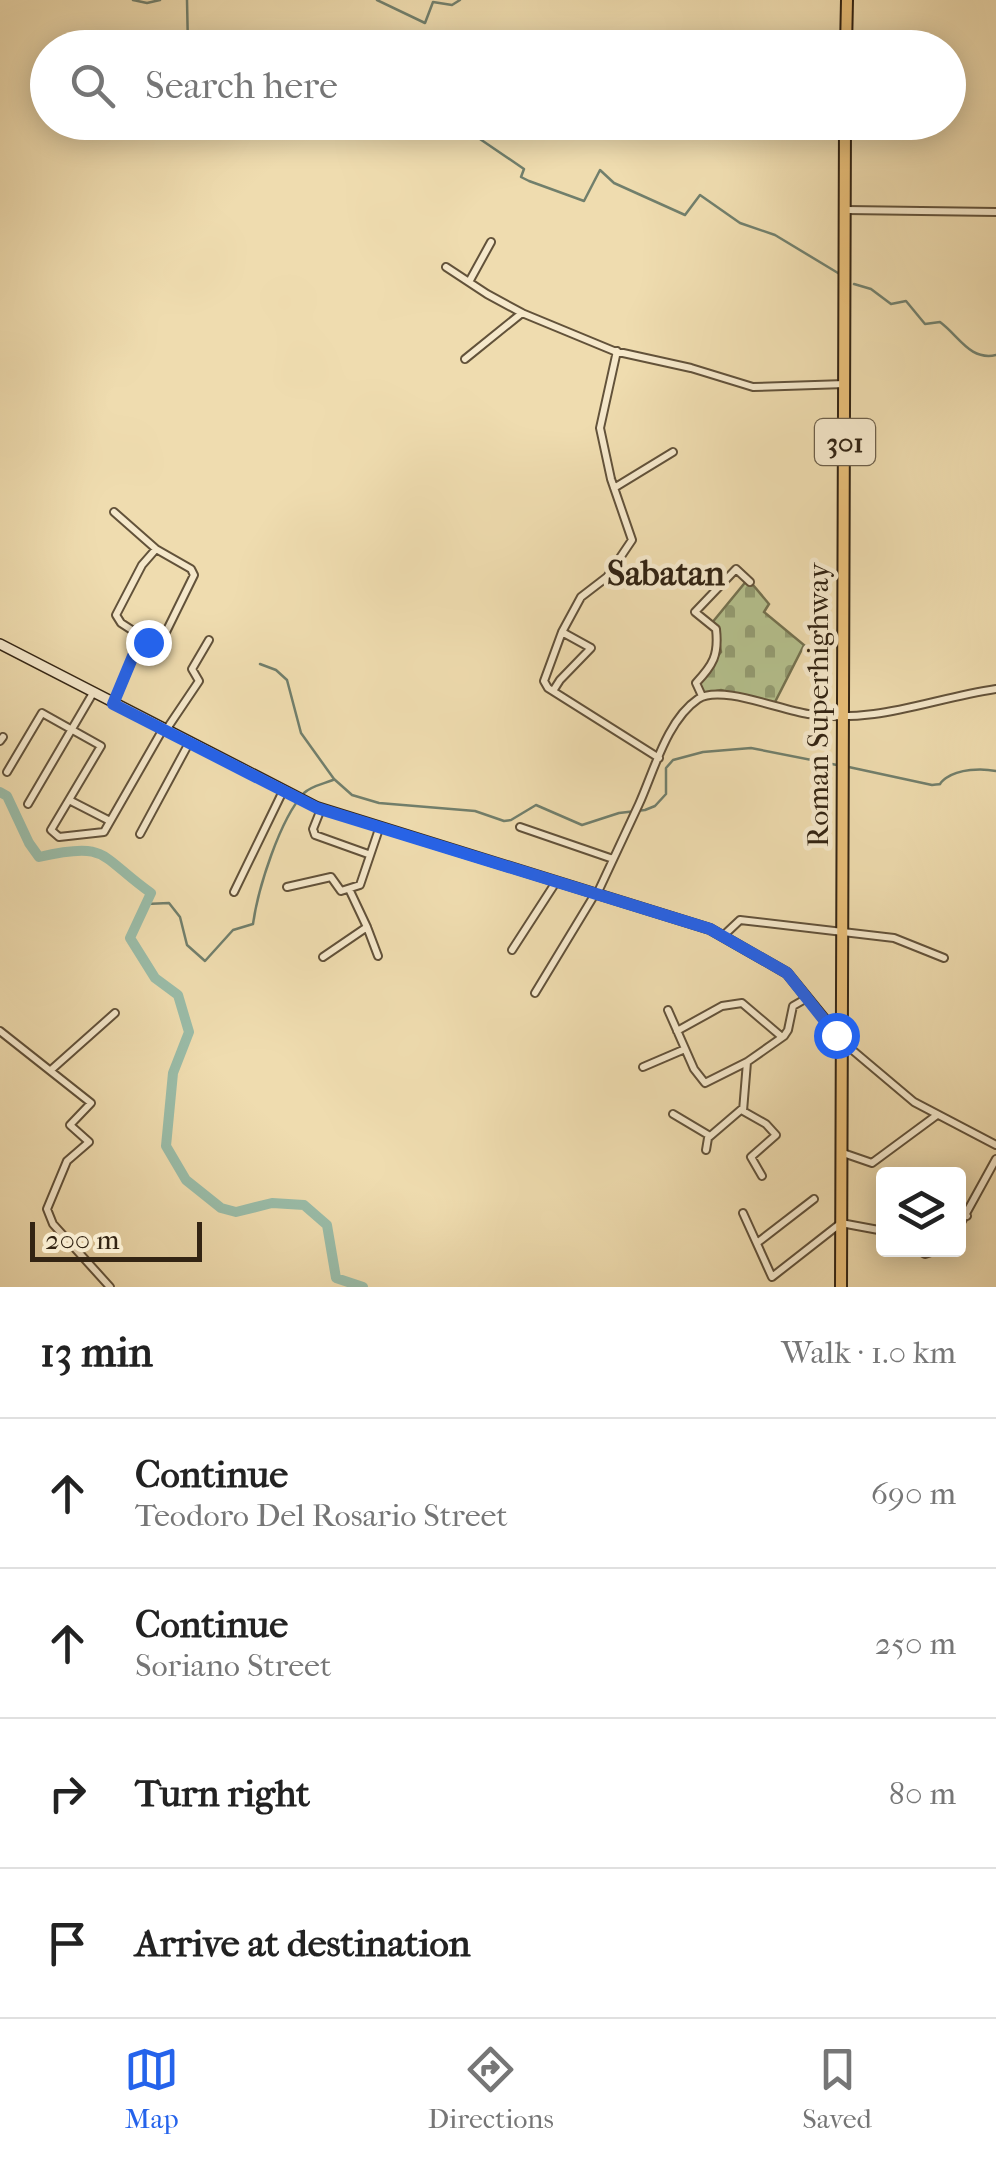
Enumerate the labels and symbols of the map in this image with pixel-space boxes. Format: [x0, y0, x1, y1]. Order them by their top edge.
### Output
road number: 301 [815, 419, 875, 465]
district label: Sabatan [607, 553, 726, 594]
street label: Roman Superhighway [801, 562, 836, 847]
route end [126, 620, 172, 666]
route start [814, 1013, 860, 1059]
scale bar [30, 1217, 202, 1262]

